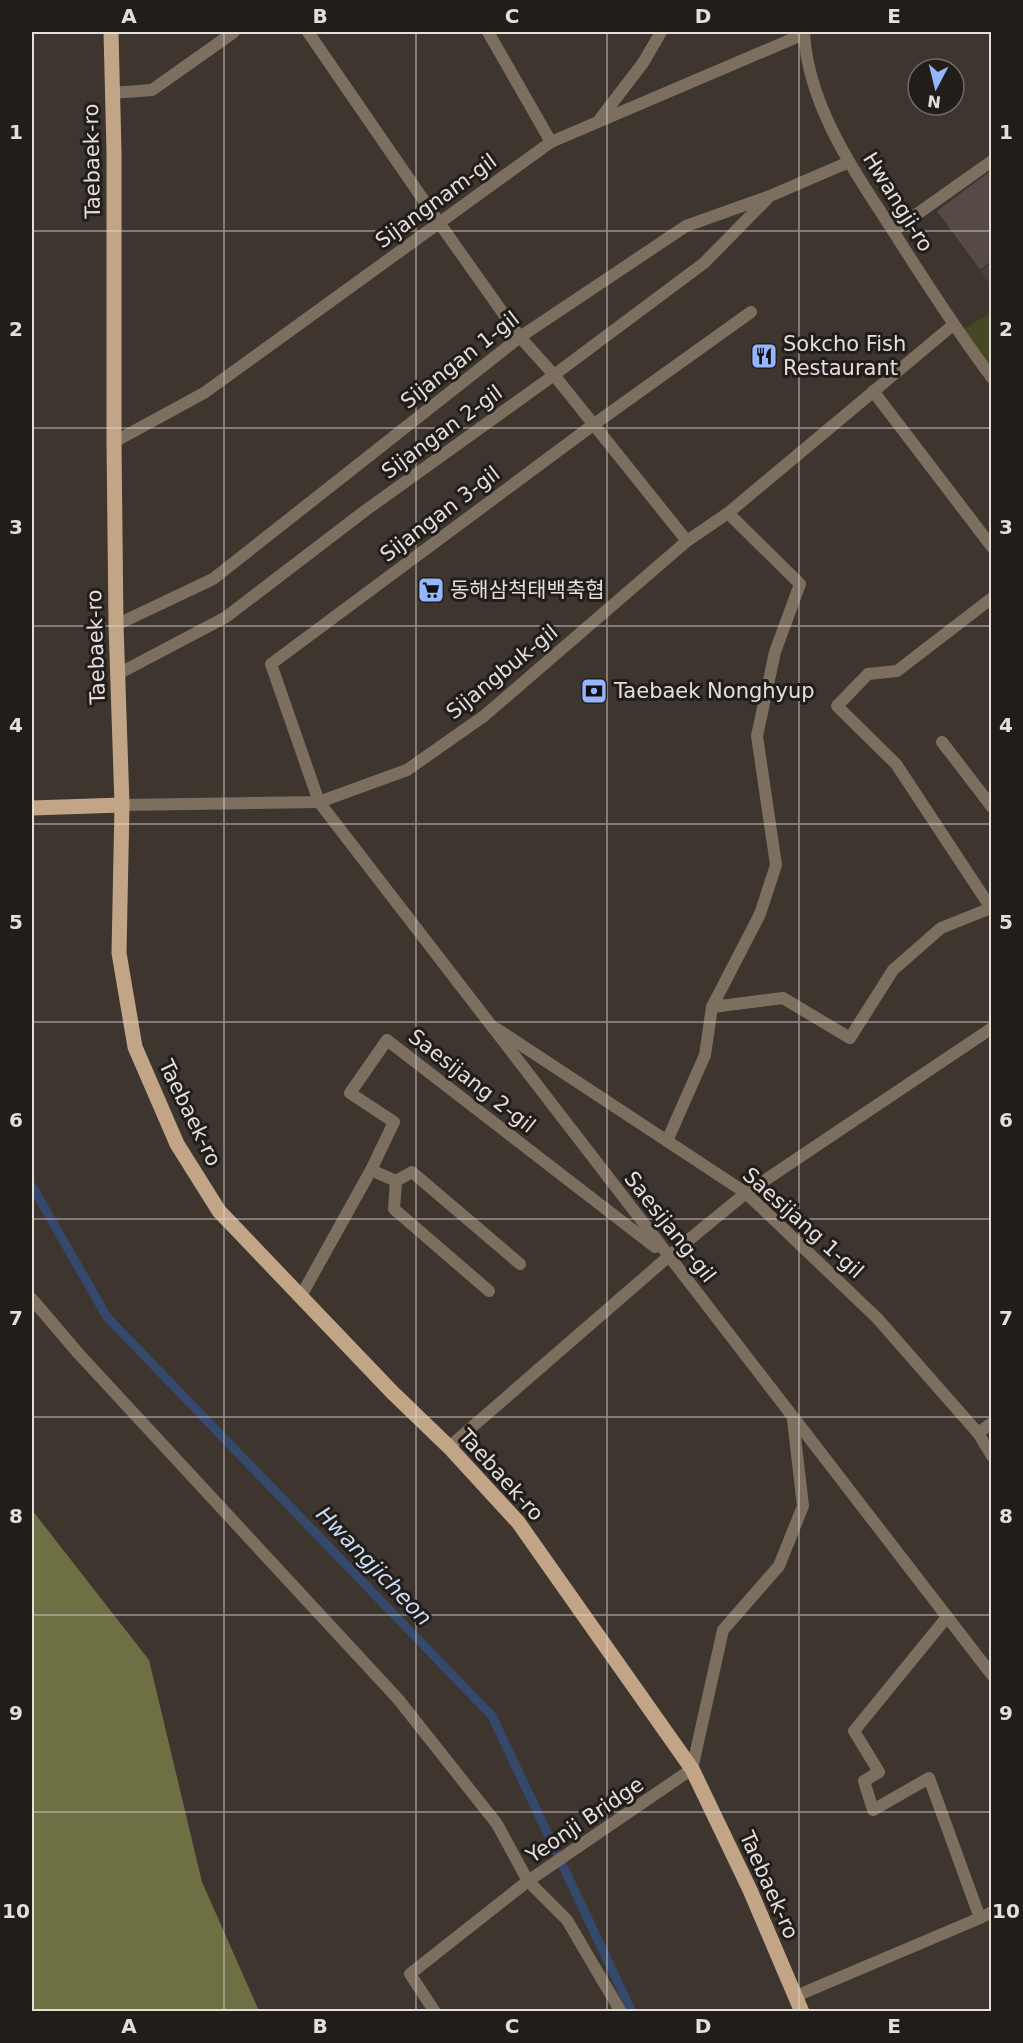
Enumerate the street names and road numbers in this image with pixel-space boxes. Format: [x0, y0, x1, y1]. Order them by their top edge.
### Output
street label: Taebaek-ro [79, 103, 105, 220]
street label: Hwangji-ro [858, 148, 938, 256]
street label: Sijangnam-gil [371, 149, 501, 253]
street label: Sijangan 1-gil [396, 306, 524, 414]
street label: Sijangan 2-gil [377, 380, 507, 484]
street label: Sijangan 3-gil [376, 461, 504, 567]
street label: Taebaek-ro [82, 589, 110, 706]
street label: Sijangbuk-gil [442, 620, 562, 724]
street label: Saesijang 2-gil [404, 1024, 540, 1138]
street label: Taebaek-ro [154, 1055, 226, 1170]
street label: Saesijang 1-gil [738, 1163, 868, 1283]
street label: Saesijang-gil [619, 1167, 721, 1287]
street label: Taebaek-ro [453, 1423, 548, 1526]
street label: Yeonji Bridge [521, 1772, 648, 1869]
street label: Taebaek-ro [734, 1827, 803, 1942]

